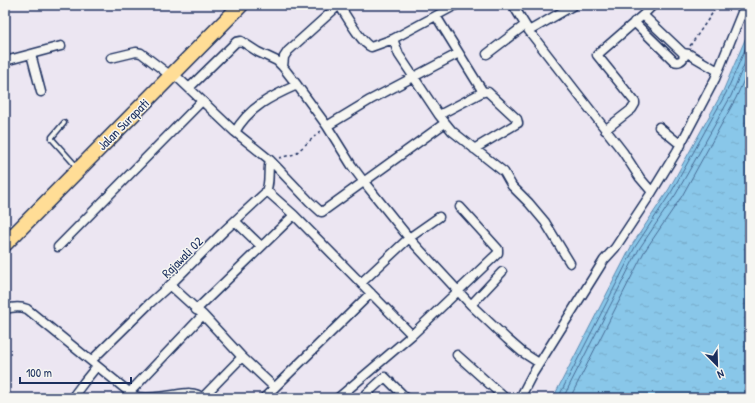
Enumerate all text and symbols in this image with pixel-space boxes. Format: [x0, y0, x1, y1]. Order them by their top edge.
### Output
street label: Jalan Surapati [93, 94, 153, 154]
street label: Rajawali 02 [157, 232, 207, 282]
north arrow [697, 345, 737, 385]
scale bar [20, 359, 131, 385]
text: 100 m [26, 364, 52, 381]
text: N [715, 367, 726, 382]

